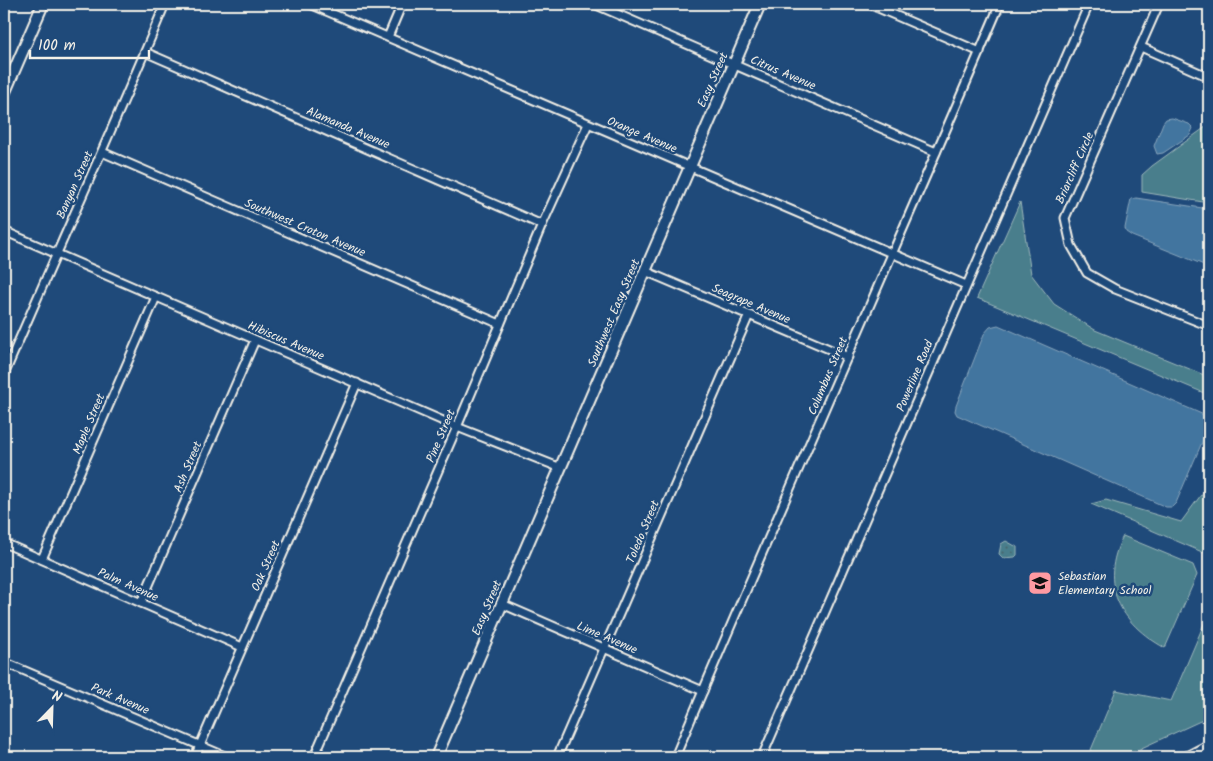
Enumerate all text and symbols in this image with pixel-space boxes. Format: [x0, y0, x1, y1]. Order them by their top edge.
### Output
scale bar [30, 28, 149, 60]
text: 100 m [38, 34, 76, 58]
street label: Easy Street [692, 49, 734, 111]
street label: Citrus Avenue [747, 51, 819, 96]
street label: Alamanda Avenue [303, 102, 393, 154]
street label: Orange Avenue [604, 112, 681, 159]
street label: Briarcliff Circle [1051, 129, 1100, 207]
street label: Banyan Street [52, 148, 99, 222]
street label: Southwest Croton Avenue [241, 194, 369, 262]
street label: Southwest Easy Street [583, 256, 645, 370]
street label: Seagrape Avenue [709, 279, 794, 329]
street label: Hibiscus Avenue [245, 316, 328, 366]
street label: Columbus Street [803, 334, 853, 418]
street label: Powerline Road [891, 336, 939, 415]
street label: Maple Street [68, 390, 110, 457]
street label: Pine Street [421, 406, 461, 466]
street label: Ash Street [169, 438, 207, 496]
street label: Toledo Street [621, 497, 665, 566]
street label: Oak Street [246, 537, 286, 594]
street label: Palm Avenue [95, 563, 162, 607]
place label: Sebastian Elementary School [1058, 567, 1151, 600]
school or university icon: Sebastian Elementary School [1027, 570, 1053, 596]
street label: Easy Street [467, 577, 507, 639]
street label: Lime Avenue [574, 617, 641, 660]
street label: Park Avenue [88, 678, 153, 720]
north arrow [28, 684, 78, 734]
text: N [48, 685, 65, 709]

